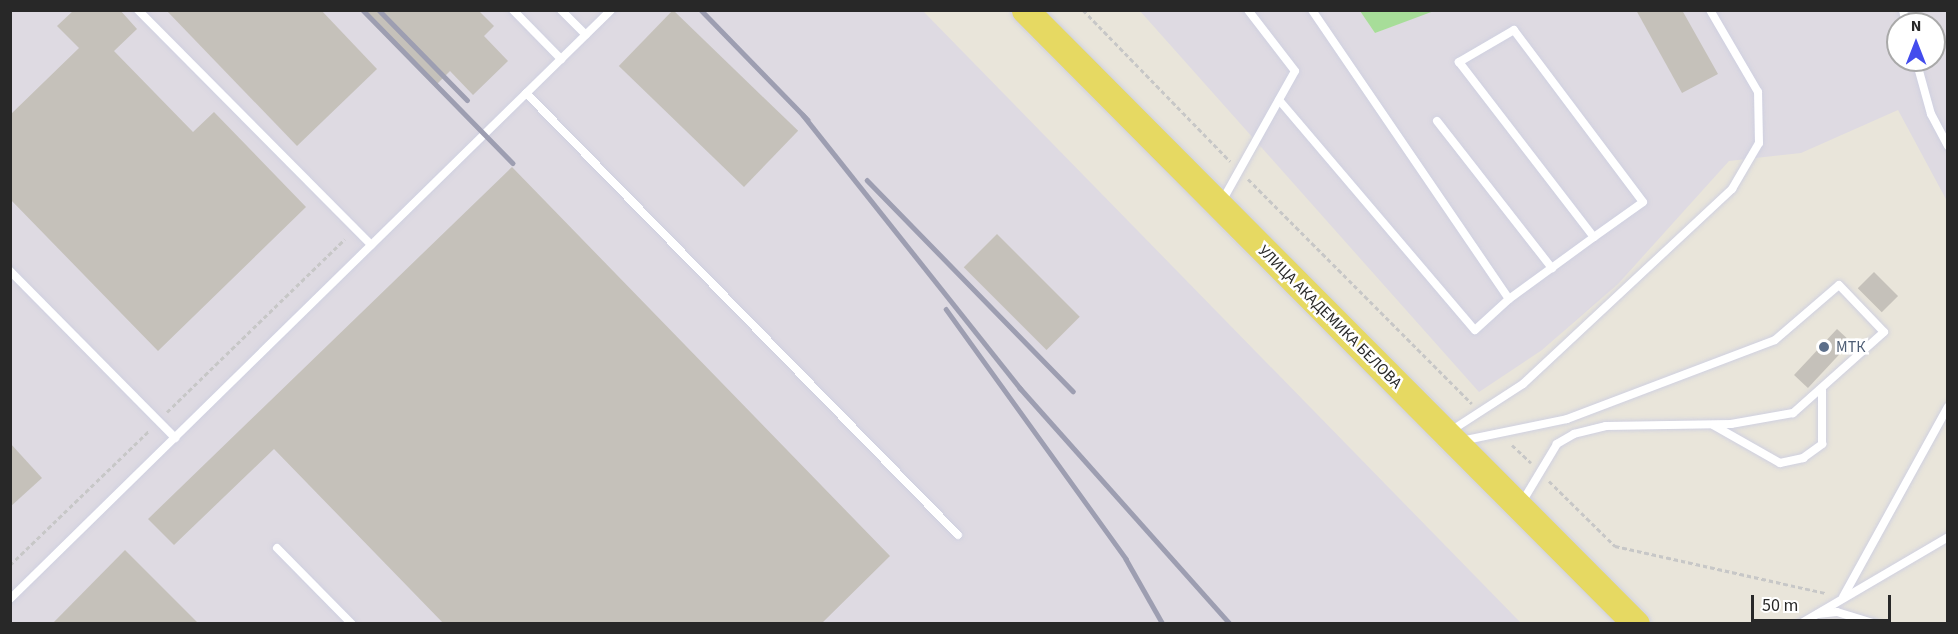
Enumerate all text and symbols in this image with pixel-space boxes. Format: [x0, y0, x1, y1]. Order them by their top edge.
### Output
north arrow [1886, 12, 1946, 72]
text: N [1911, 15, 1921, 37]
street label: УЛИЦА АКАДЕМИКА БЕЛОВА [1254, 241, 1406, 393]
place label: МТК [1836, 337, 1865, 357]
marker: МТК [1817, 340, 1831, 354]
scale bar [1754, 583, 1894, 621]
text: 50 m [1762, 593, 1798, 618]

